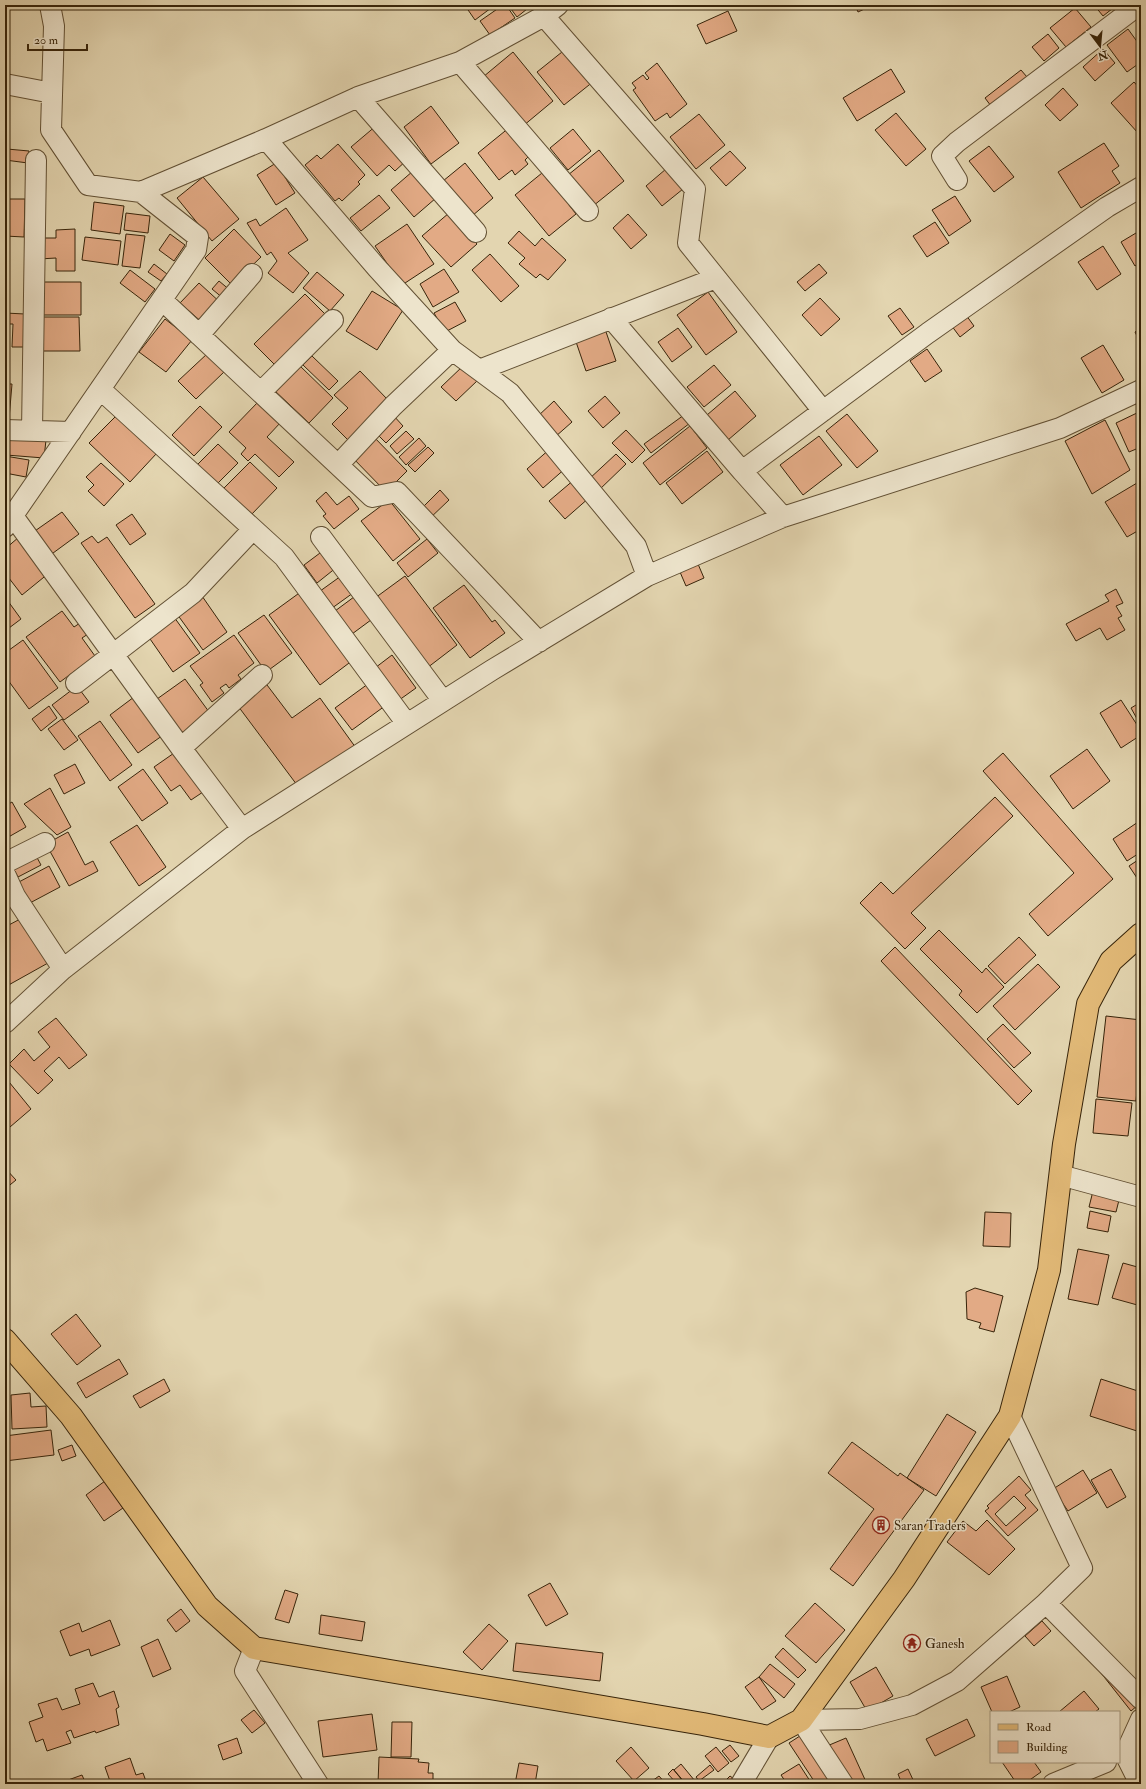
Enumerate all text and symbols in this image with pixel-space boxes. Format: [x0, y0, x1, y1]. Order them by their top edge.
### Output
scale bar [28, 26, 87, 52]
north arrow [1080, 26, 1120, 66]
text: 20 m [34, 33, 59, 48]
text: N [1095, 47, 1110, 63]
building icon: Saran Traders [871, 1515, 891, 1535]
place label: Saran Traders [894, 1518, 966, 1534]
temple icon: Ganesh [902, 1633, 922, 1653]
place label: Ganesh [925, 1636, 965, 1652]
legend [990, 1711, 1120, 1763]
text: Road [1026, 1720, 1051, 1735]
text: Building [1026, 1740, 1069, 1755]

